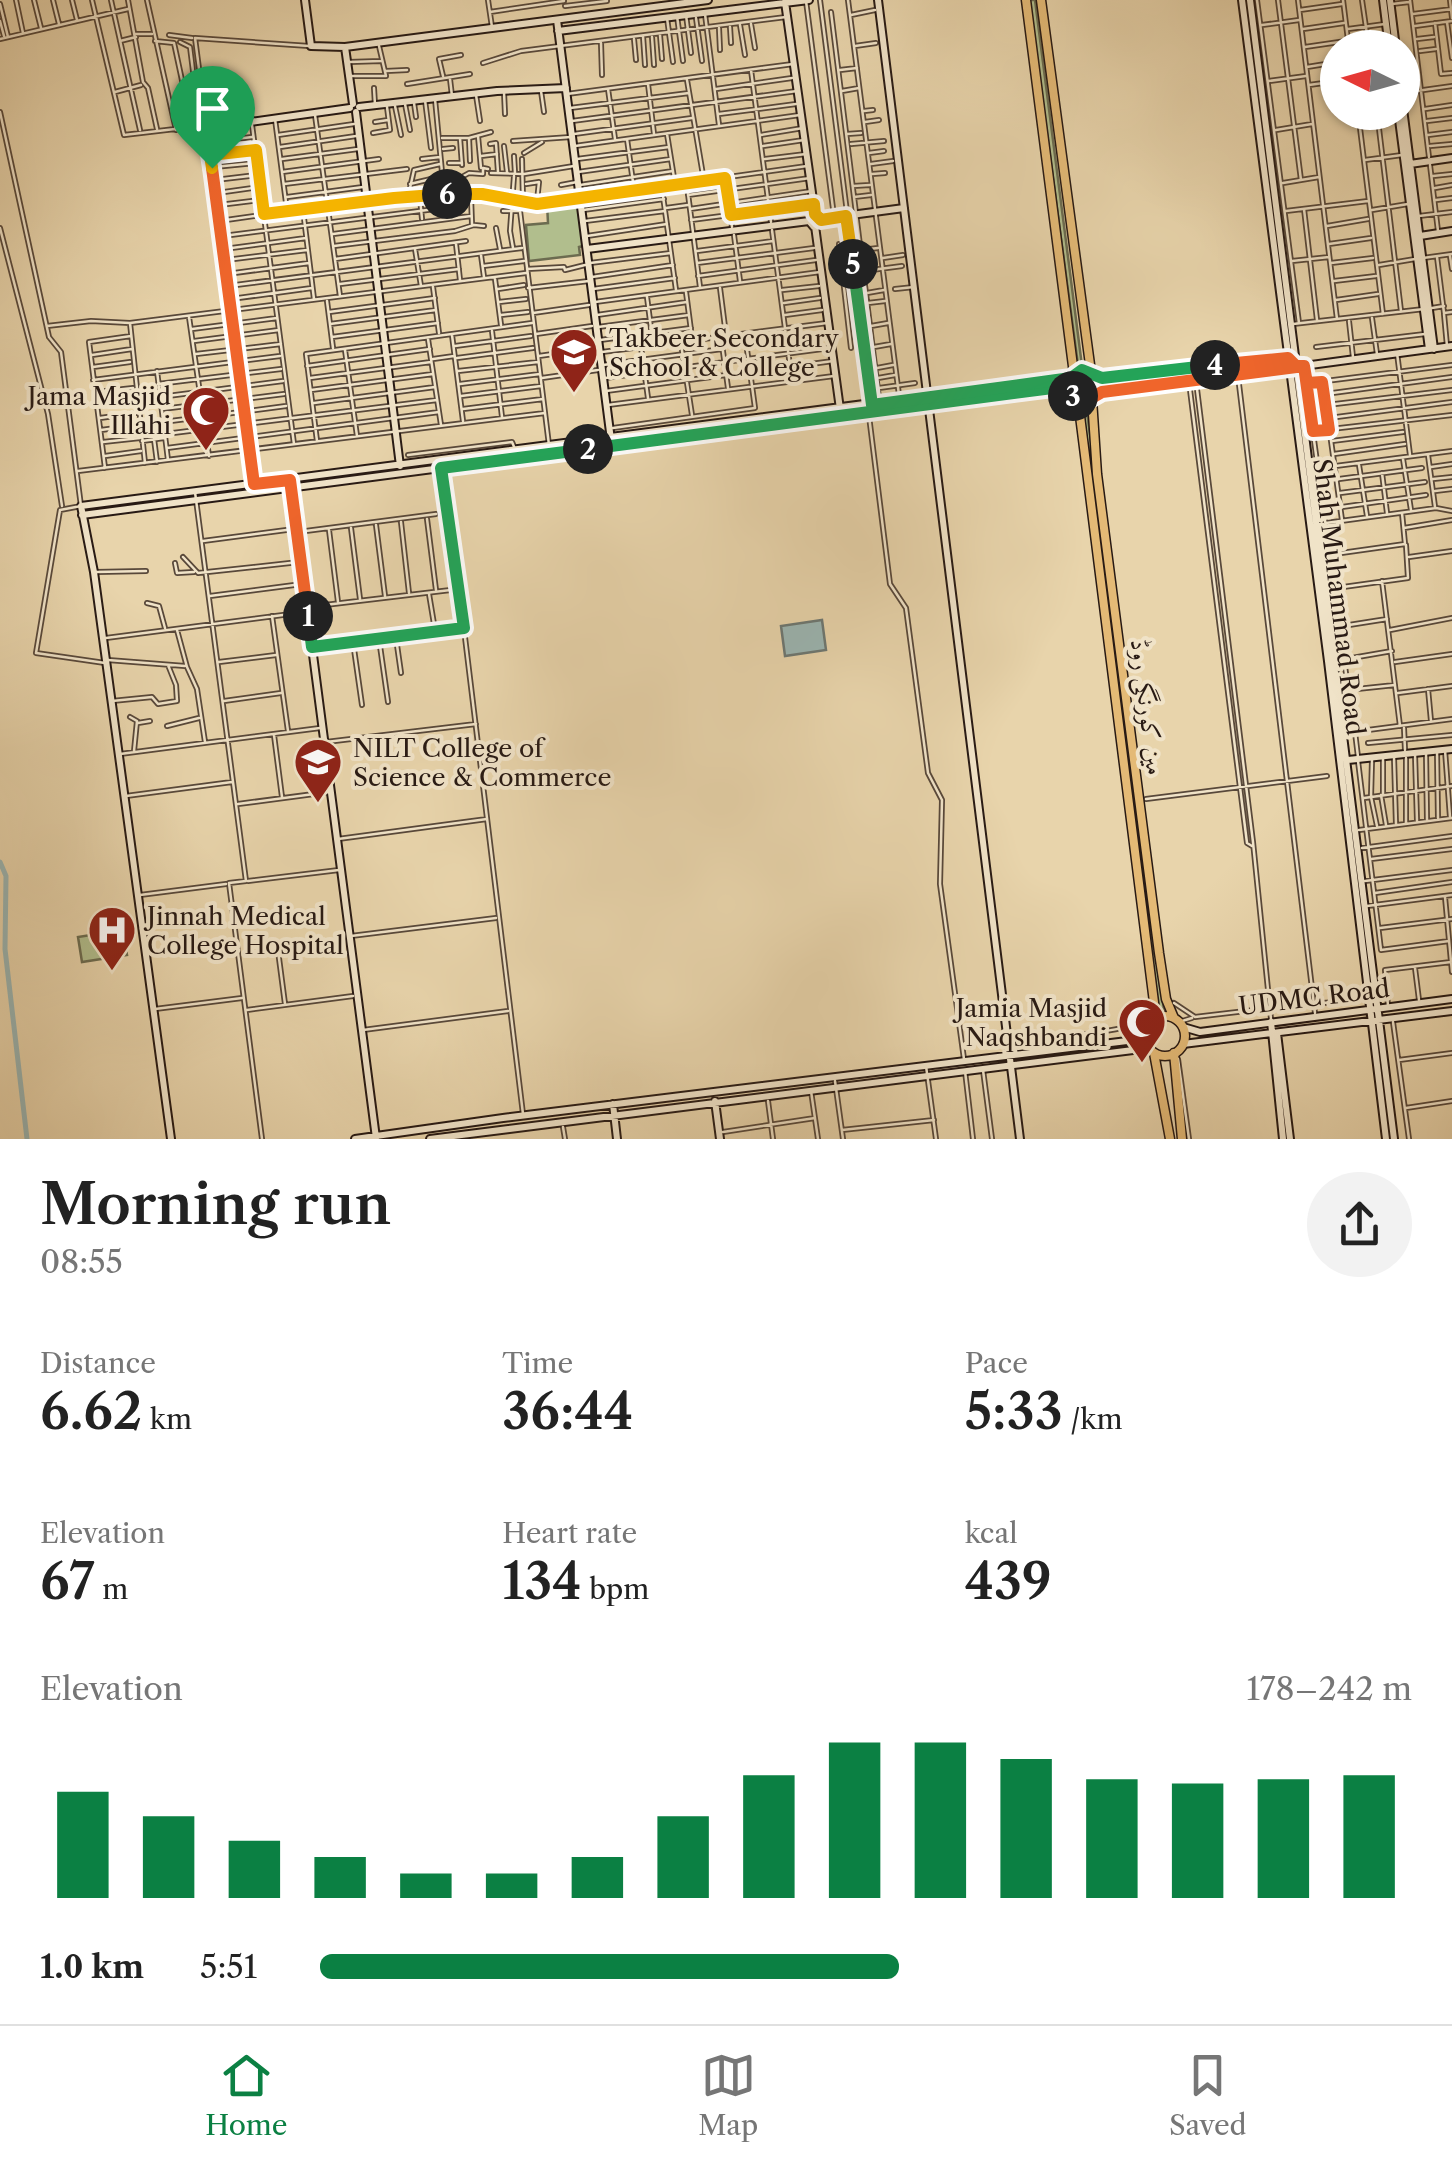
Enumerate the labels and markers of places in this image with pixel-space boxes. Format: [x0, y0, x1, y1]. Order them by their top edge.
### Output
pin [170, 66, 255, 169]
pin: 6 [422, 169, 472, 219]
pin: 5 [828, 239, 878, 289]
place label: Takbeer Secondary School & College [609, 323, 840, 383]
school or university icon: Takbeer Secondary School & College [548, 326, 600, 394]
pin: 4 [1190, 340, 1240, 390]
pin: 3 [1048, 371, 1098, 421]
place label: Jama Masjid Illahi [23, 381, 171, 441]
mosque icon: Jama Masjid Illahi [180, 384, 232, 452]
pin: 2 [563, 424, 613, 474]
pin: 1 [283, 591, 333, 641]
place label: NILT College of Science & Commerce [353, 733, 611, 793]
school or university icon: NILT College of Science & Commerce [292, 736, 344, 804]
place label: Jinnah Medical College Hospital [143, 901, 344, 961]
hospital icon: Jinnah Medical College Hospital [86, 904, 138, 972]
place label: Jamia Masjid Naqshbandi [952, 993, 1107, 1053]
mosque icon: Jamia Masjid Naqshbandi [1116, 996, 1168, 1064]

